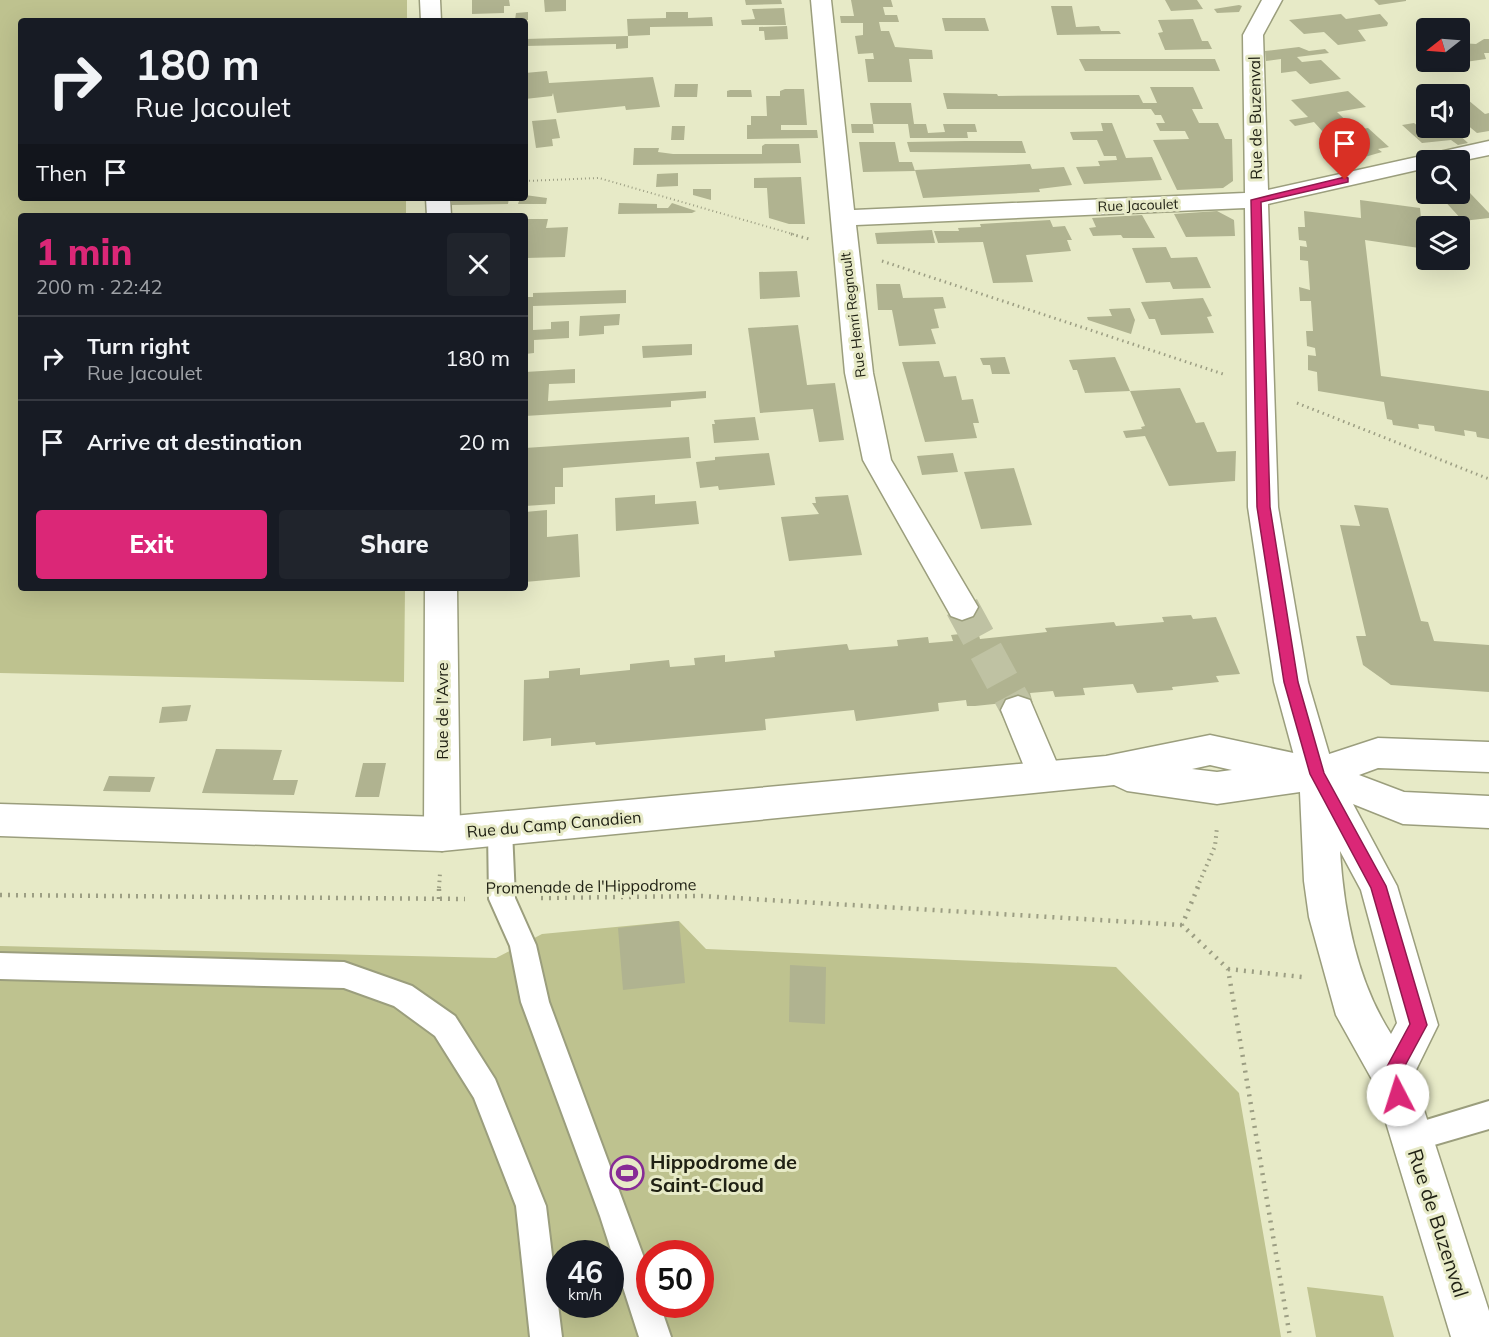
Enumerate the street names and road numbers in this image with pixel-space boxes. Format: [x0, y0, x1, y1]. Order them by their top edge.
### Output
street label: Rue de Buzenval [1244, 56, 1266, 180]
street label: Rue Jacoulet [1097, 195, 1179, 215]
street label: Rue Henri Regnault [836, 251, 870, 379]
street label: Rue de l'Avre [432, 662, 452, 760]
street label: Rue du Camp Canadien [466, 806, 642, 842]
street label: Promenade de l'Hippodrome [485, 874, 697, 898]
street label: Rue de Buzenval [1403, 1145, 1474, 1300]

